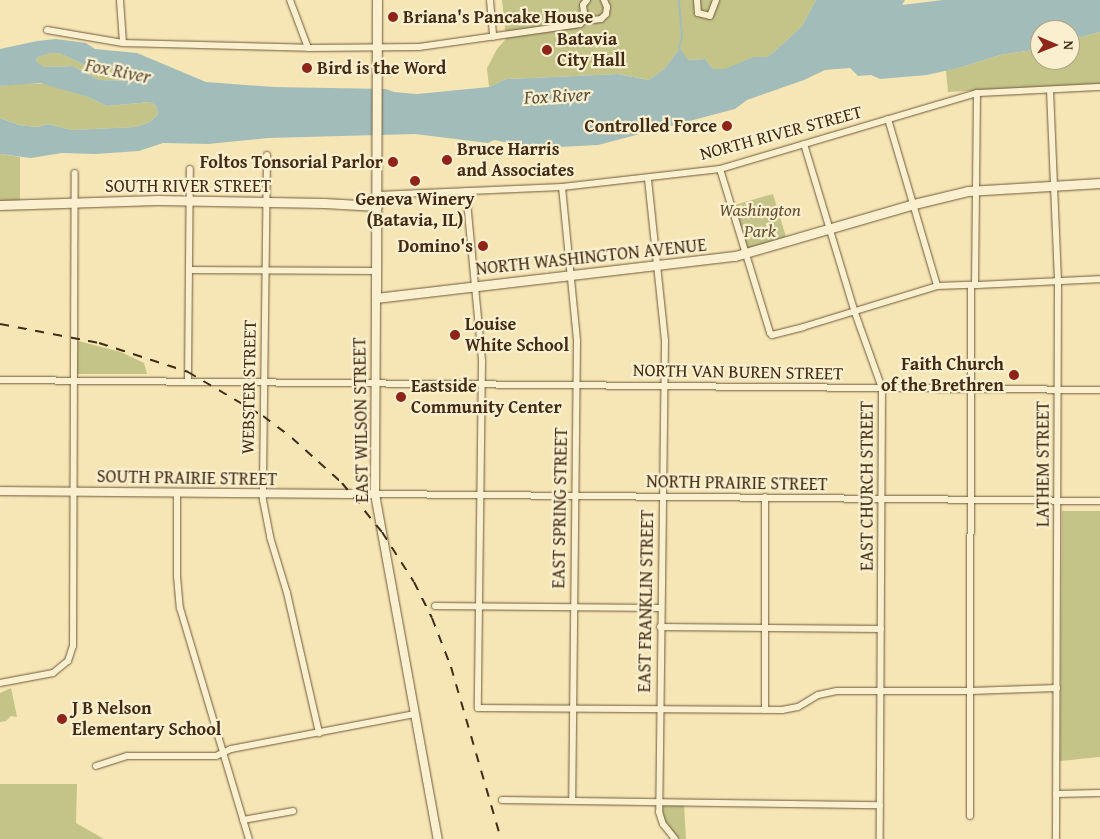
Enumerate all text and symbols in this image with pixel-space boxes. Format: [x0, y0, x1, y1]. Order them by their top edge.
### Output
place label: Briana's Pancake House [403, 6, 593, 28]
marker: Briana's Pancake House [387, 11, 399, 23]
north arrow [1030, 20, 1080, 70]
place label: Batavia City Hall [557, 29, 626, 72]
text: N [1059, 40, 1079, 50]
marker: Batavia City Hall [541, 44, 553, 56]
water label: Fox River [83, 53, 153, 89]
place label: Bird is the Word [317, 57, 446, 79]
marker: Bird is the Word [301, 62, 313, 74]
water label: Fox River [523, 83, 591, 109]
street label: NORTH RIVER STREET [697, 101, 865, 165]
place label: Controlled Force [585, 115, 717, 137]
marker: Controlled Force [721, 120, 733, 132]
place label: Bruce Harris and Associates [457, 139, 574, 182]
place label: Foltos Tonsorial Parlor [200, 151, 383, 173]
marker: Bruce Harris and Associates [441, 154, 453, 166]
marker: Foltos Tonsorial Parlor [387, 156, 399, 168]
street label: SOUTH RIVER STREET [105, 175, 271, 197]
marker: Geneva Winery (Batavia, IL) [409, 175, 421, 187]
place label: Geneva Winery (Batavia, IL) [355, 189, 475, 232]
park label: Washington Park [719, 200, 801, 242]
street label: NORTH WASHINGTON AVENUE [474, 234, 708, 280]
place label: Domino's [398, 235, 473, 257]
marker: Domino's [477, 240, 489, 252]
place label: Louise White School [465, 314, 569, 356]
street label: WEBSTER STREET [237, 320, 261, 454]
marker: Louise White School [449, 329, 461, 341]
street label: EAST WILSON STREET [349, 337, 373, 503]
place label: Faith Church of the Brethren [881, 354, 1004, 396]
street label: NORTH VAN BUREN STREET [633, 359, 843, 385]
marker: Faith Church of the Brethren [1008, 369, 1020, 381]
place label: Eastside Community Center [411, 376, 562, 418]
marker: Eastside Community Center [395, 391, 407, 403]
street label: EAST CHURCH STREET [856, 401, 878, 571]
street label: LATHEM STREET [1032, 401, 1054, 527]
street label: EAST SPRING STREET [548, 427, 572, 589]
street label: SOUTH PRAIRIE STREET [97, 466, 277, 490]
street label: NORTH PRAIRIE STREET [646, 471, 828, 495]
street label: EAST FRANKLIN STREET [634, 509, 658, 693]
place label: J B Nelson Elementary School [72, 698, 221, 741]
marker: J B Nelson Elementary School [56, 713, 68, 725]

